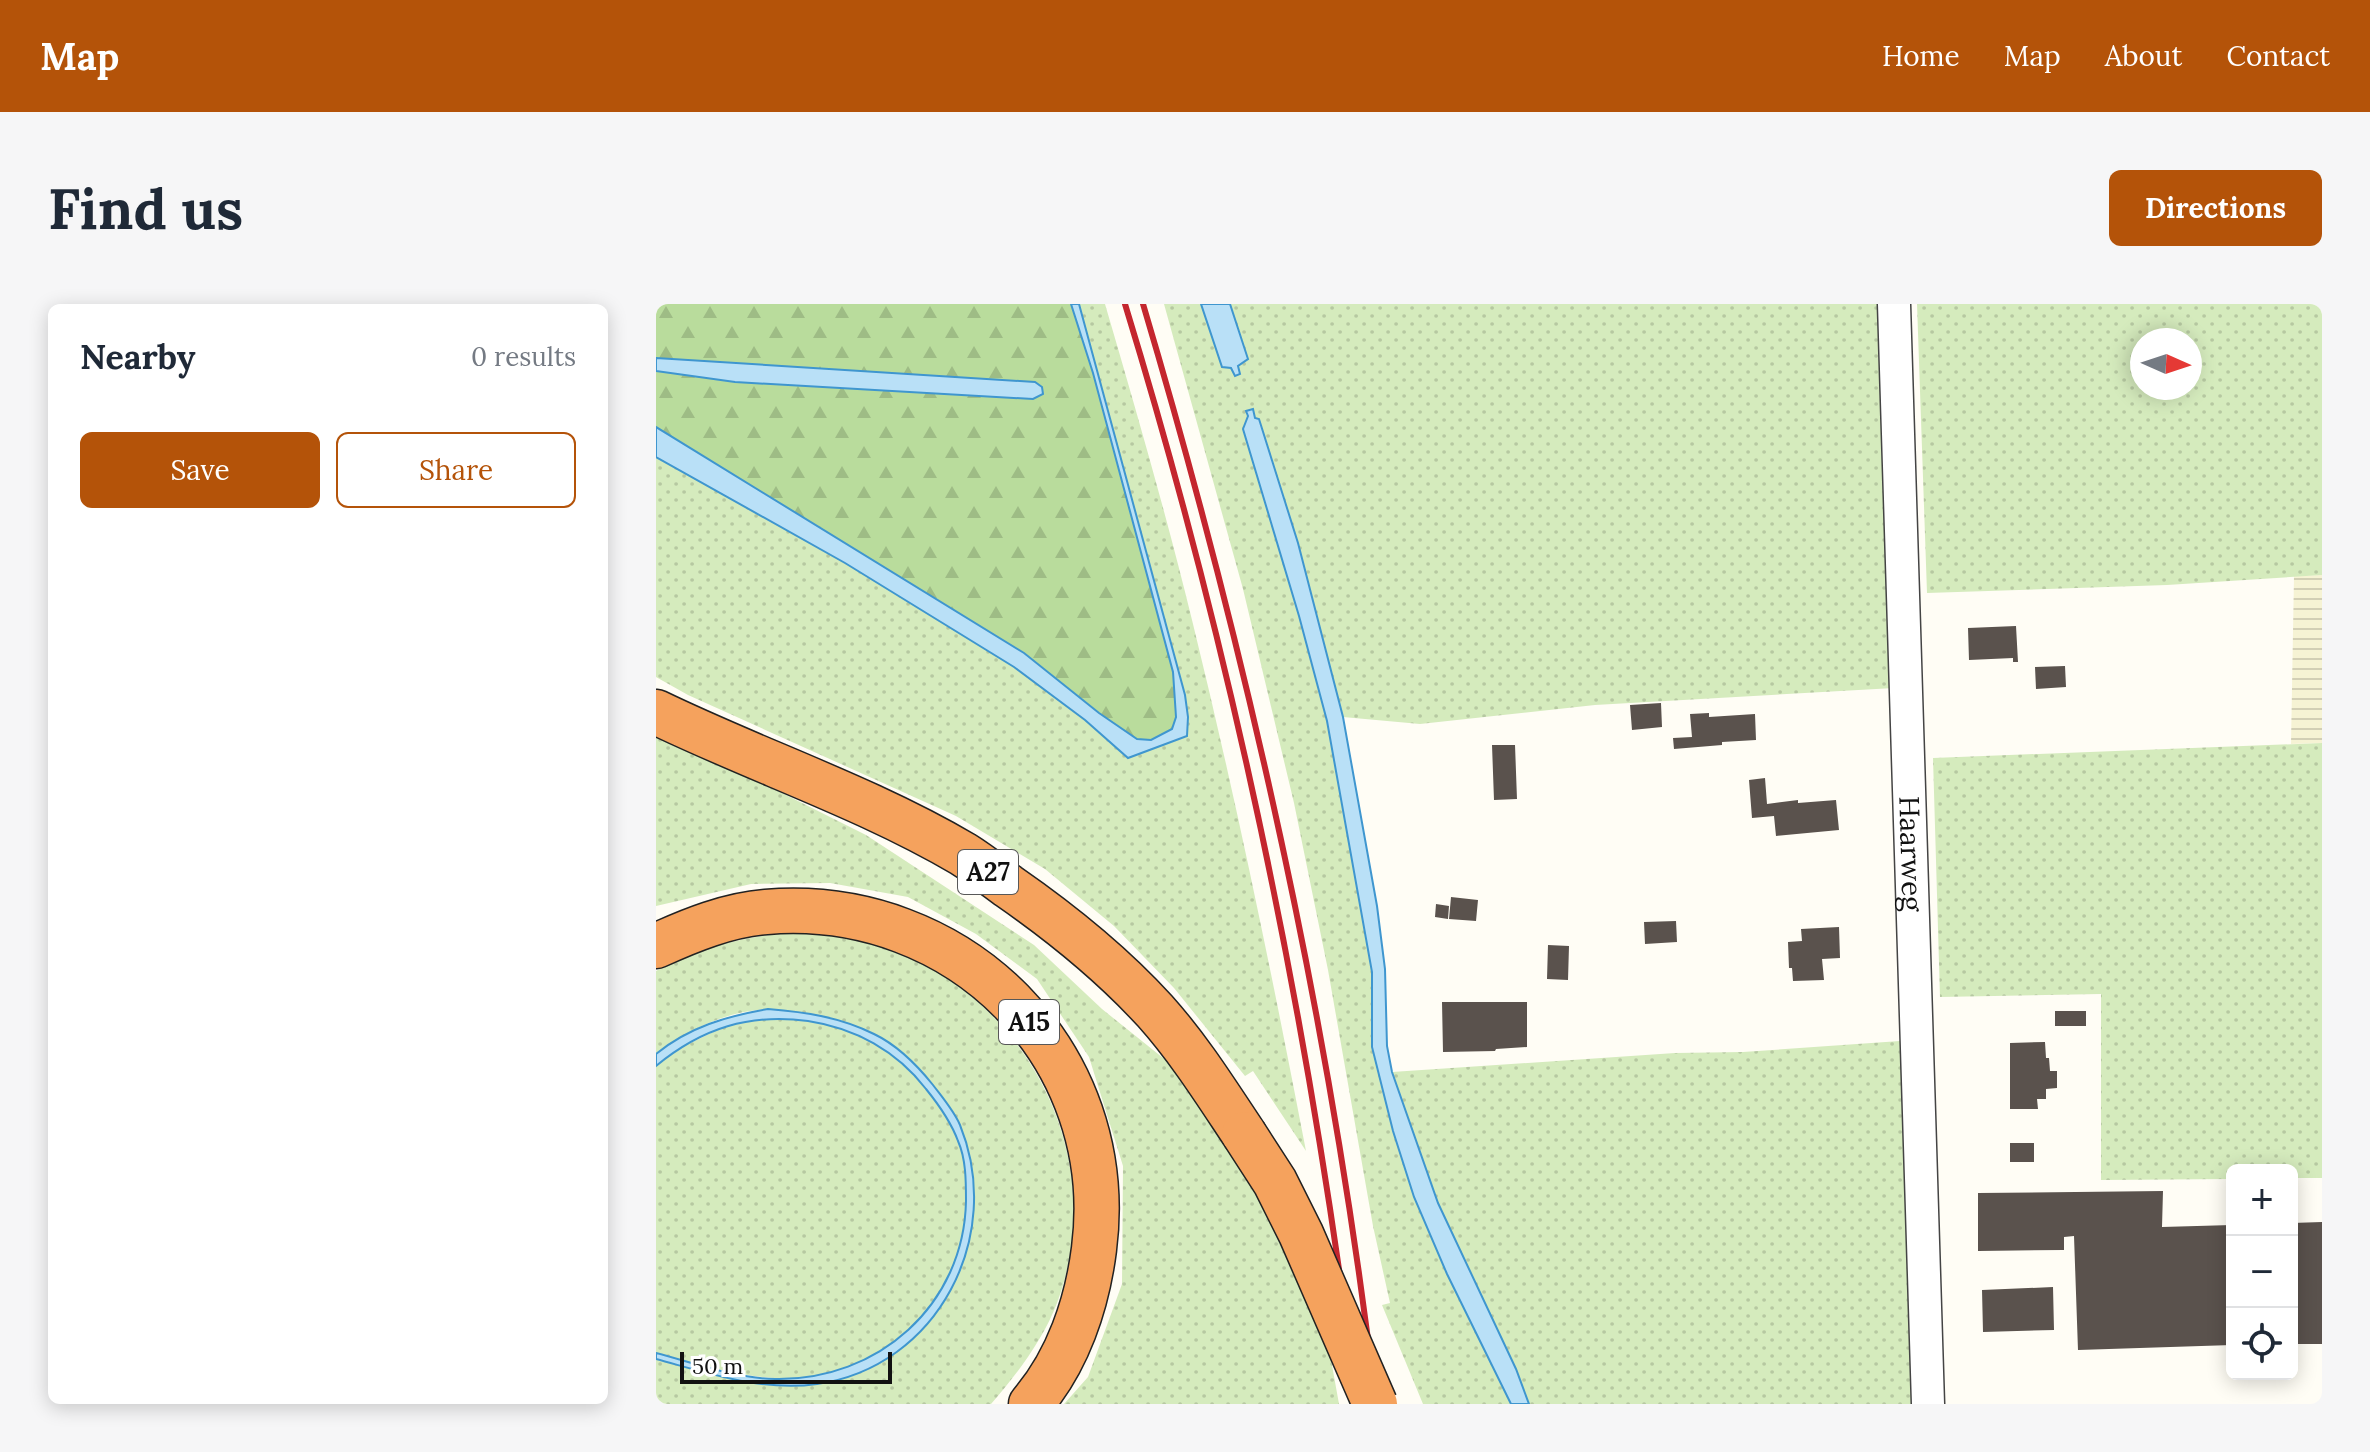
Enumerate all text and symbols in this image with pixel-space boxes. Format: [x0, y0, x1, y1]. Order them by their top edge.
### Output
text: Map [40, 32, 119, 80]
text: Home [1882, 38, 1960, 74]
text: Map [2004, 38, 2061, 74]
text: About [2105, 38, 2182, 74]
text: Contact [2226, 38, 2330, 74]
button: Directions [2109, 170, 2322, 246]
text: Find us [48, 173, 243, 244]
north arrow [2130, 328, 2202, 400]
text: Nearby [80, 335, 196, 378]
text: 0 results [471, 340, 576, 373]
button: Save [80, 432, 320, 508]
button: Share [336, 432, 576, 508]
street label: Haarweg [1891, 795, 1931, 913]
road number: A27 [958, 850, 1018, 894]
road number: A15 [999, 1000, 1059, 1044]
map controls [2226, 1164, 2298, 1380]
button: + [2226, 1164, 2298, 1236]
button: − [2226, 1236, 2298, 1308]
button: locate [2226, 1308, 2298, 1380]
scale bar [680, 1348, 892, 1384]
text: 50 m [692, 1352, 743, 1380]

